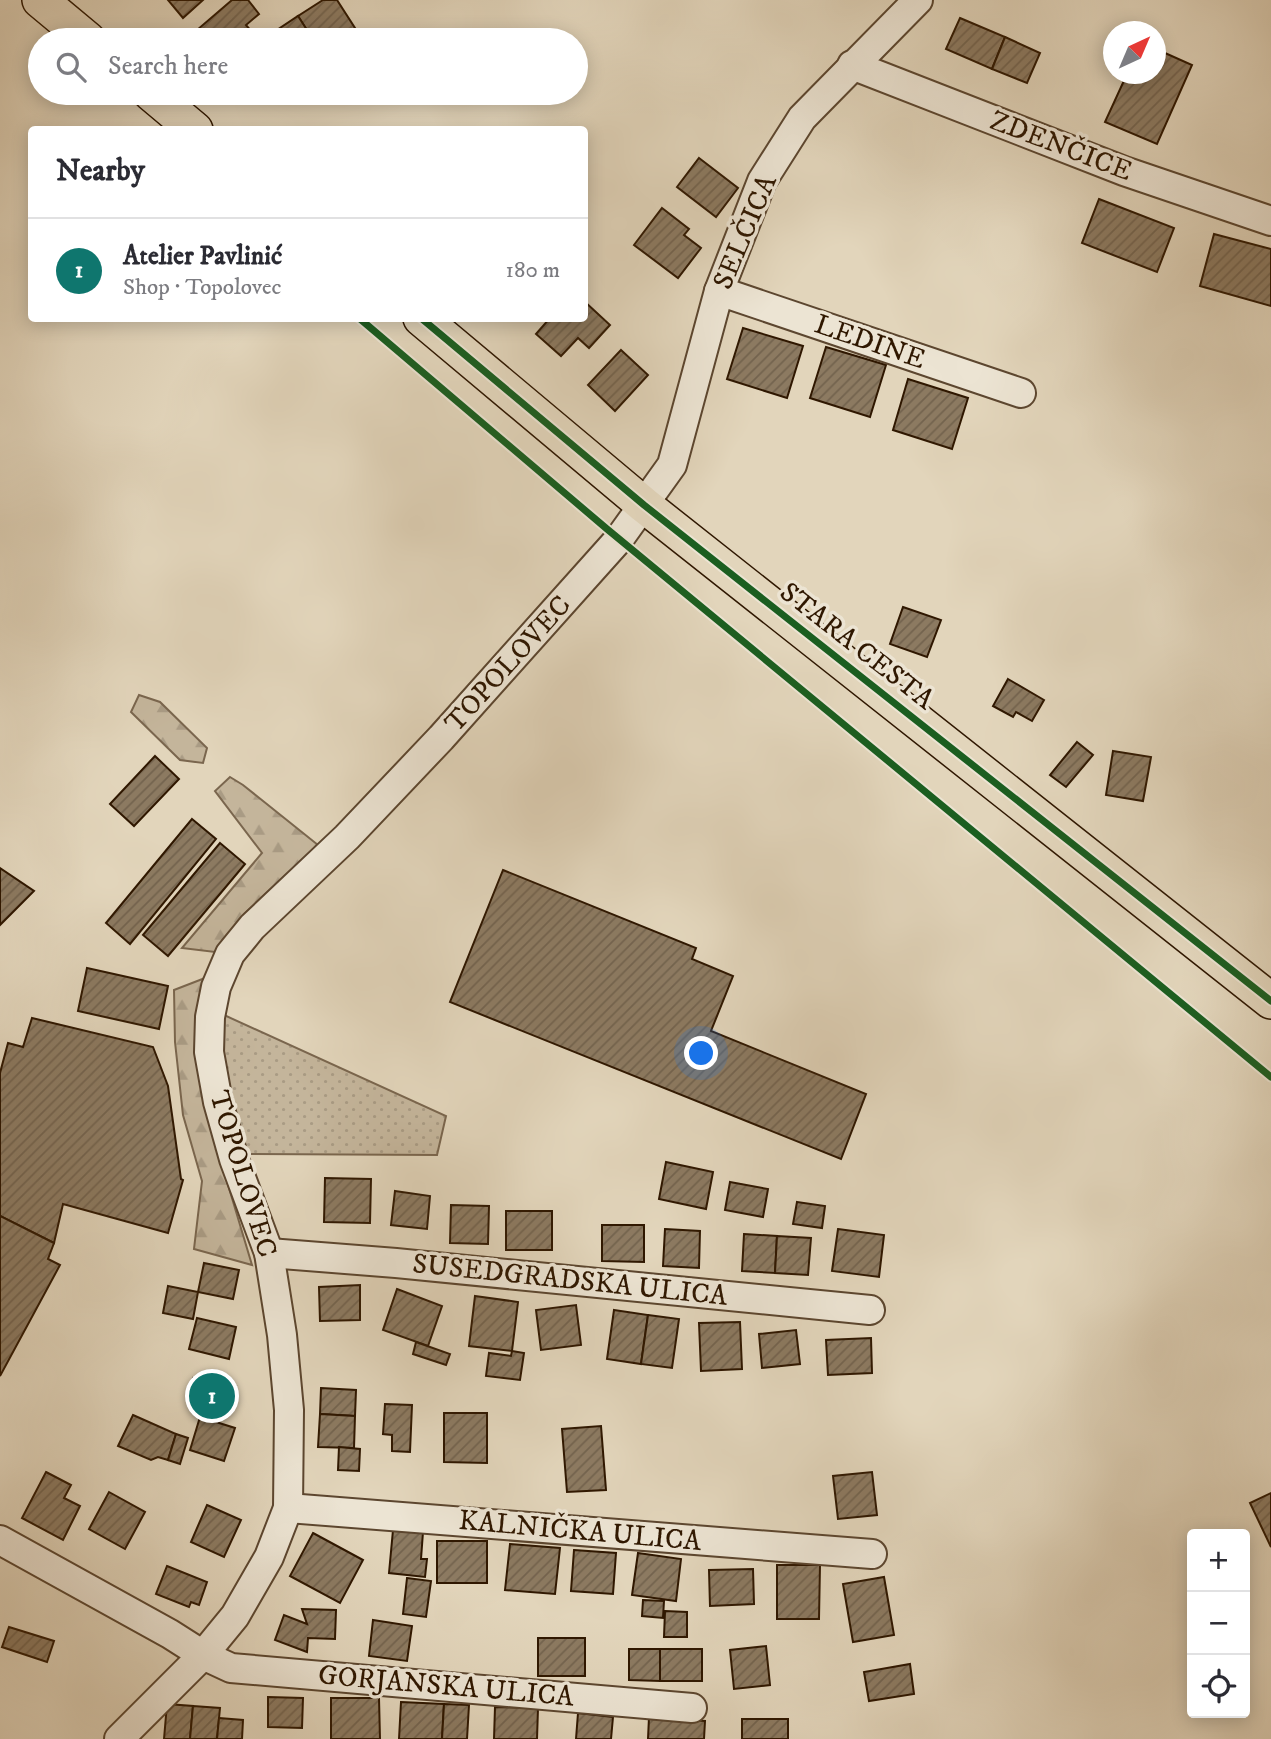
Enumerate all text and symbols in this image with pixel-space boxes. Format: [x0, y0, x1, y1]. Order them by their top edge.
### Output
north arrow [1103, 21, 1166, 84]
search box [28, 28, 588, 105]
icon: search [52, 48, 90, 86]
text: Search here [108, 50, 228, 83]
street label: ZDENČICE [985, 102, 1137, 189]
text: Nearby [56, 153, 145, 190]
street label: SELČICA [704, 168, 785, 295]
text: Atelier Pavlinić [123, 240, 282, 273]
text: 1 [75, 256, 83, 285]
text: 180 m [505, 256, 560, 285]
text: Shop · Topolovec [123, 273, 281, 302]
street label: LEDINE [810, 307, 930, 377]
street label: STARA CESTA [773, 575, 942, 718]
street label: TOPOLOVEC [437, 588, 579, 740]
your location [684, 1036, 718, 1070]
street label: TOPOLOVEC [201, 1086, 285, 1262]
street label: SUSEDGRADSKA ULICA [411, 1246, 730, 1314]
pin: 1 [189, 1370, 235, 1422]
street label: KALNIČKA ULICA [457, 1502, 704, 1559]
map controls [1187, 1529, 1250, 1718]
button: + [1187, 1529, 1250, 1592]
button: − [1187, 1592, 1250, 1655]
button: locate [1187, 1655, 1250, 1718]
street label: GORJANSKA ULICA [317, 1657, 576, 1715]

